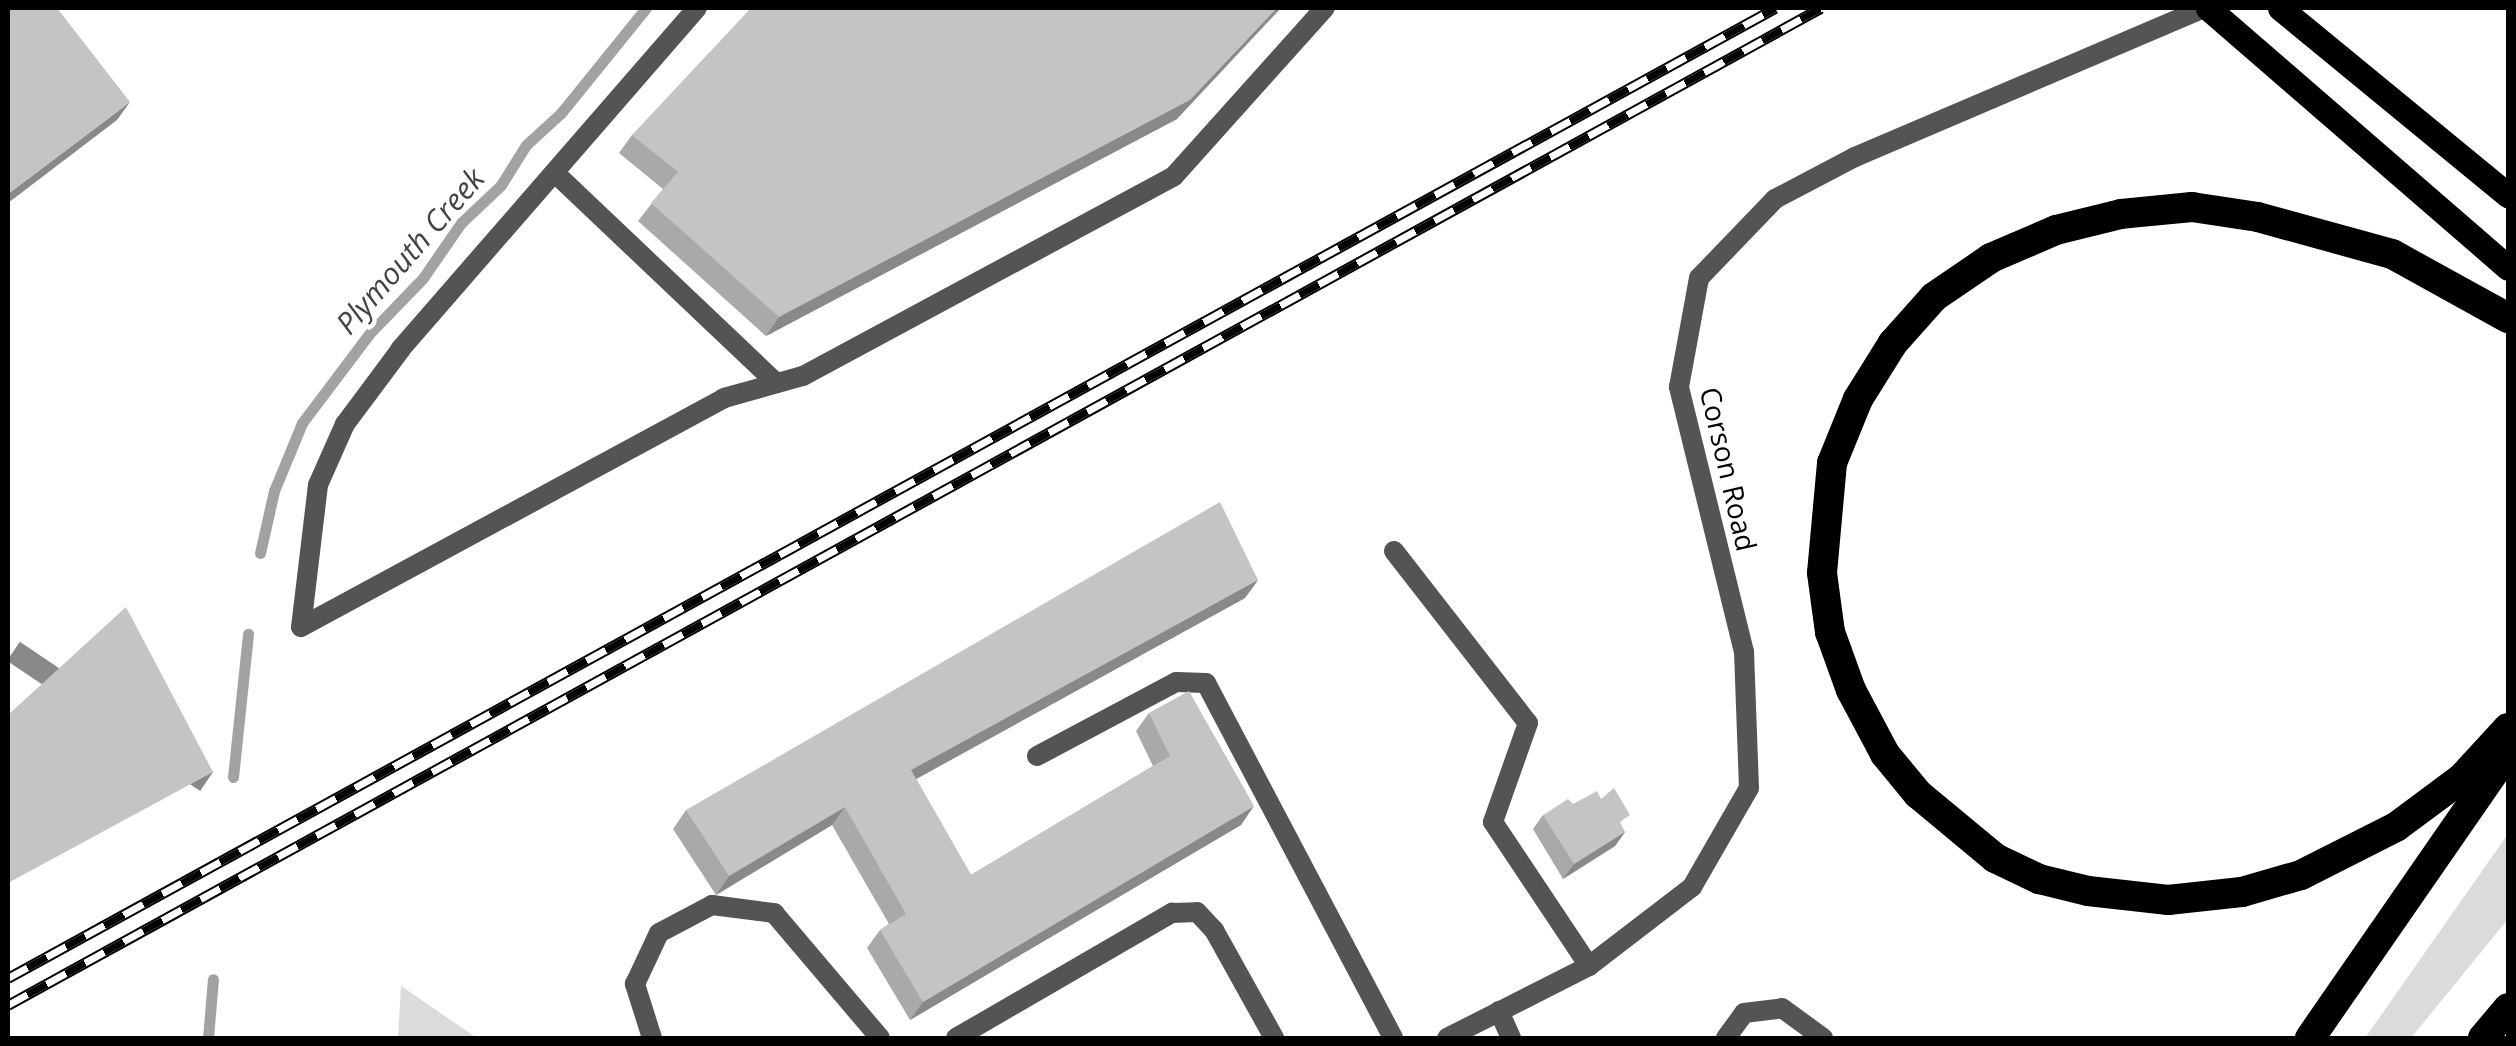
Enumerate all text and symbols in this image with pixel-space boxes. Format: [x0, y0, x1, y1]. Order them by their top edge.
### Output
water label: Plymouth Creek [328, 161, 492, 341]
street label: Corson Road [1694, 384, 1764, 554]

